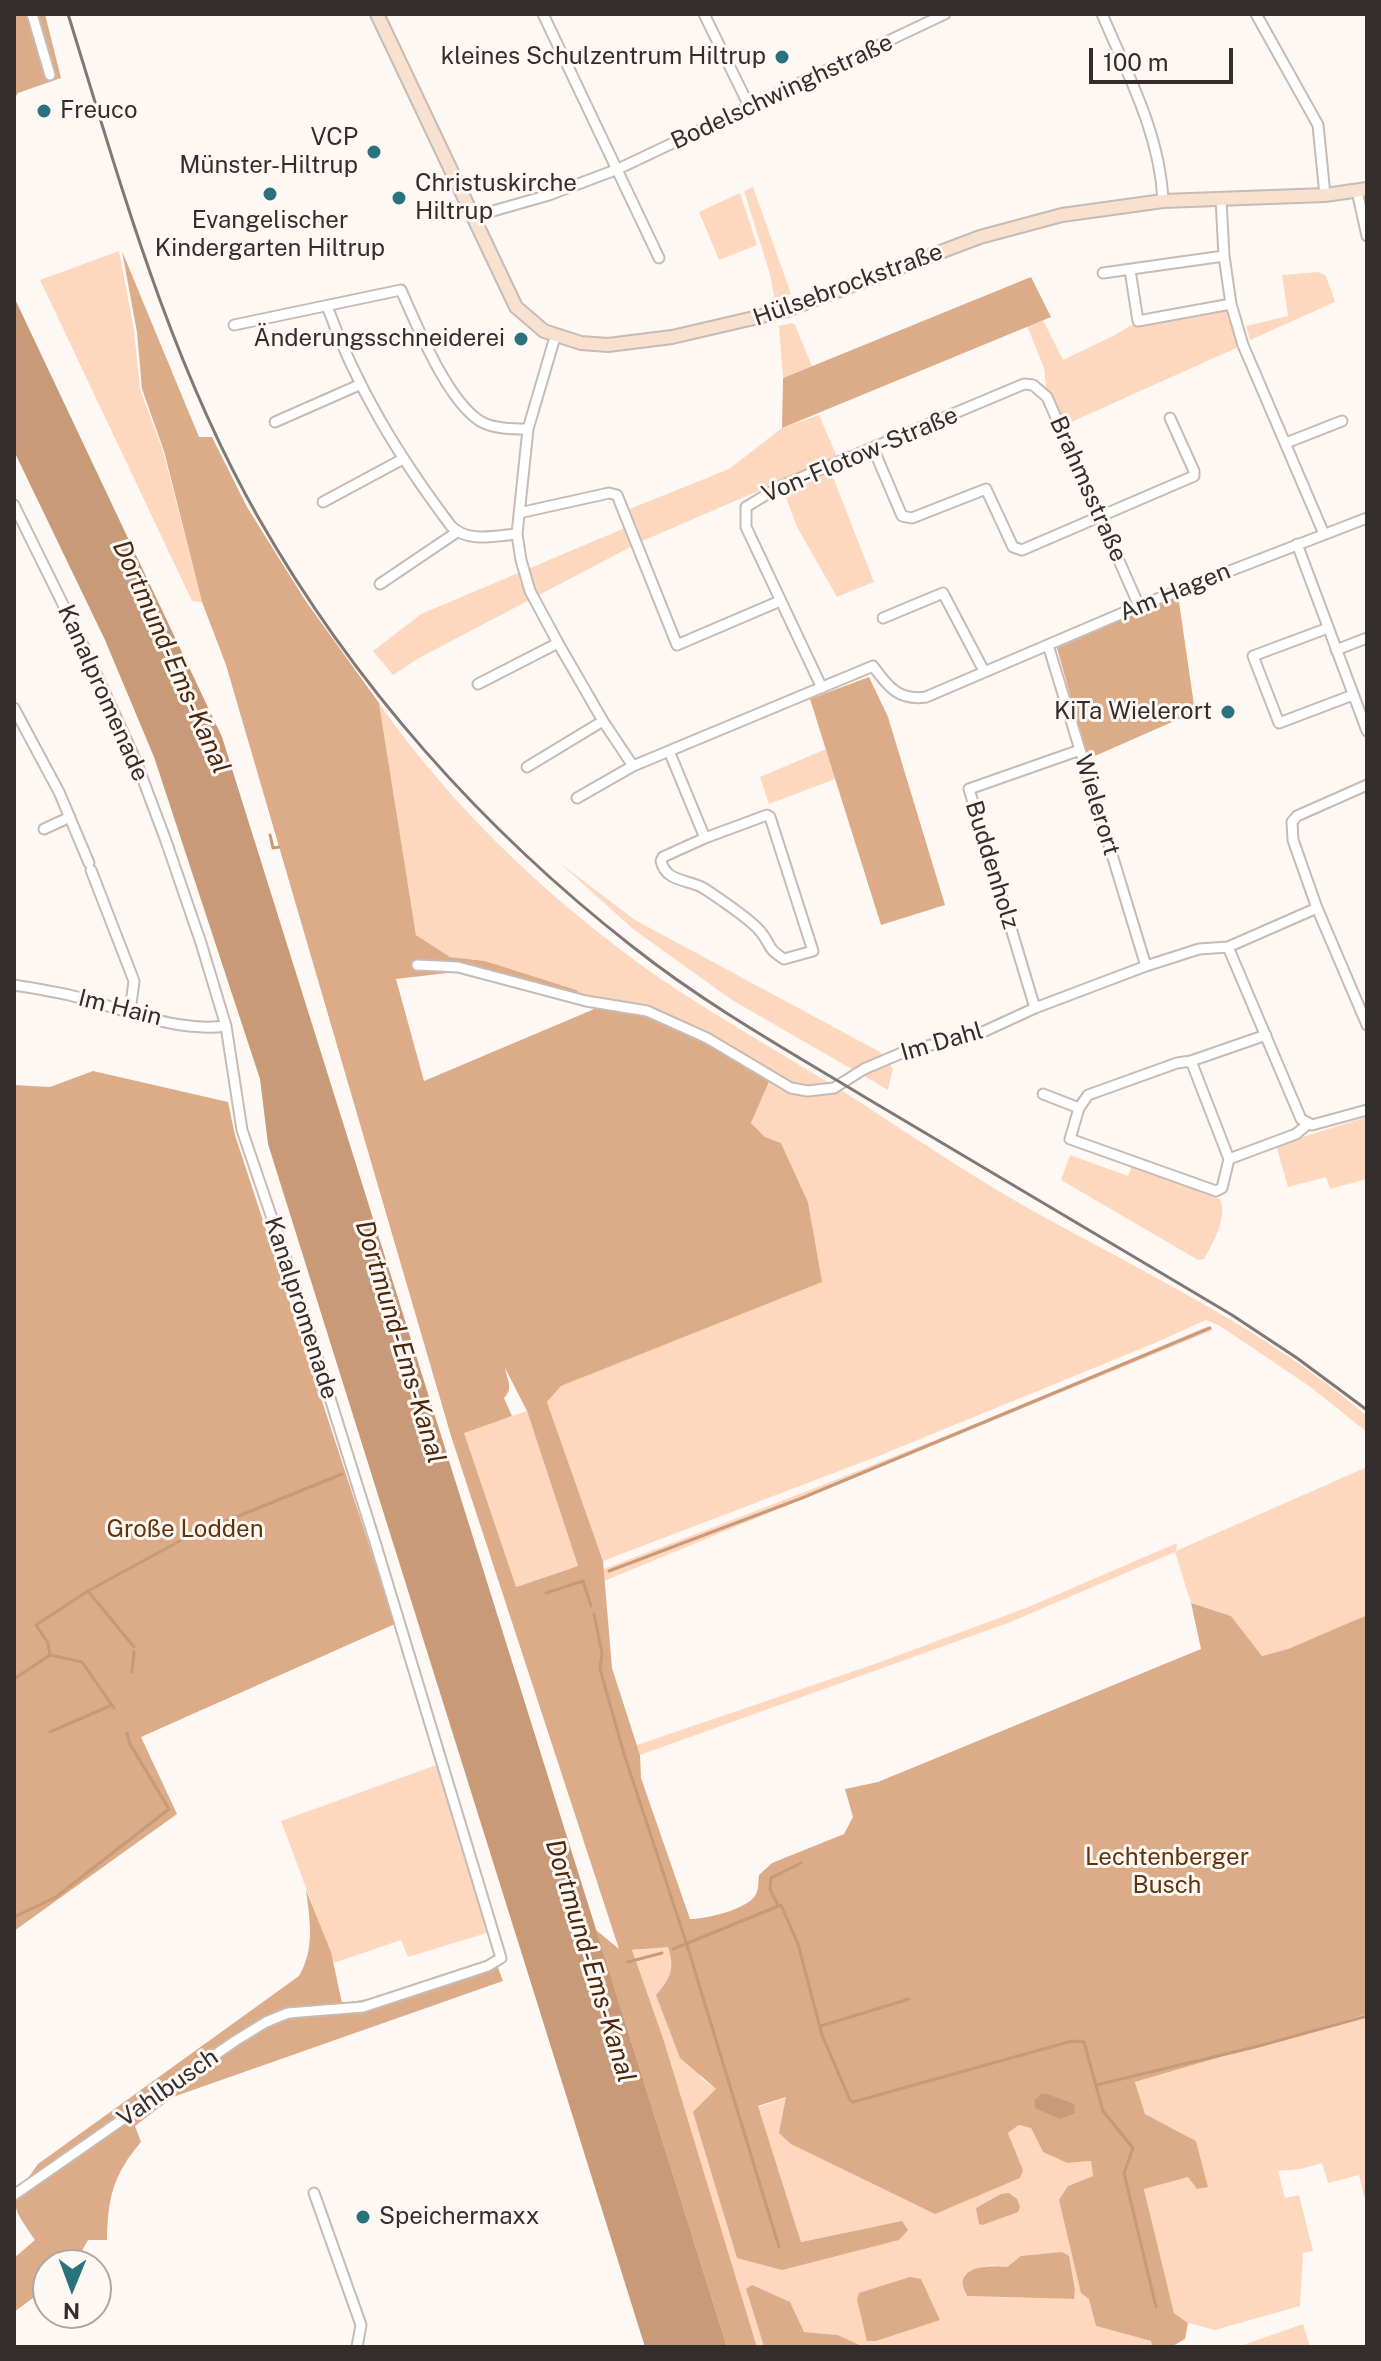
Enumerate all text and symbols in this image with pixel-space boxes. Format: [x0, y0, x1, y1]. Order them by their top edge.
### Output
street label: Bodelschwinghstraße [666, 28, 898, 156]
scale bar [1093, 32, 1237, 82]
place label: kleines Schulzentrum Hiltrup [441, 43, 766, 71]
marker: kleines Schulzentrum Hiltrup [773, 48, 791, 66]
text: 100 m [1103, 48, 1169, 76]
place label: Freuco [60, 97, 137, 125]
marker: Freuco [35, 102, 53, 120]
place label: VCP Münster-Hiltrup [179, 124, 358, 180]
marker: VCP Münster-Hiltrup [365, 143, 383, 161]
place label: Christuskirche Hiltrup [415, 170, 577, 226]
marker: Evangelischer Kindergarten Hiltrup [261, 185, 279, 203]
marker: Christuskirche Hiltrup [390, 189, 408, 207]
place label: Evangelischer Kindergarten Hiltrup [155, 207, 385, 263]
street label: Hülsebrockstraße [749, 237, 947, 333]
place label: Änderungsschneiderei [253, 325, 505, 353]
marker: Änderungsschneiderei [512, 330, 530, 348]
street label: Von-Flotow-Straße [758, 401, 962, 509]
street label: Brahmsstraße [1043, 412, 1133, 566]
water label: Dortmund-Ems-Kanal [105, 535, 237, 779]
street label: Am Hagen [1115, 557, 1235, 627]
street label: Kanalpromenade [51, 600, 155, 786]
place label: KiTa Wielerort [1054, 698, 1212, 726]
marker: KiTa Wielerort [1219, 703, 1237, 721]
street label: Wielerort [1068, 751, 1126, 859]
street label: Buddenholz [959, 797, 1025, 933]
street label: Im Hain [75, 984, 165, 1032]
street label: Im Dahl [897, 1017, 987, 1067]
street label: Kanalpromenade [258, 1213, 344, 1403]
water label: Dortmund-Ems-Kanal [348, 1217, 452, 1467]
park label: Große Lodden [107, 1516, 263, 1544]
water label: Dortmund-Ems-Kanal [538, 1836, 642, 2086]
park label: Lechtenberger Busch [1085, 1844, 1249, 1900]
street label: Vahlbusch [112, 2043, 224, 2133]
place label: Speichermaxx [379, 2203, 539, 2231]
marker: Speichermaxx [354, 2208, 372, 2226]
north arrow [32, 2249, 112, 2329]
text: N [63, 2298, 80, 2324]

